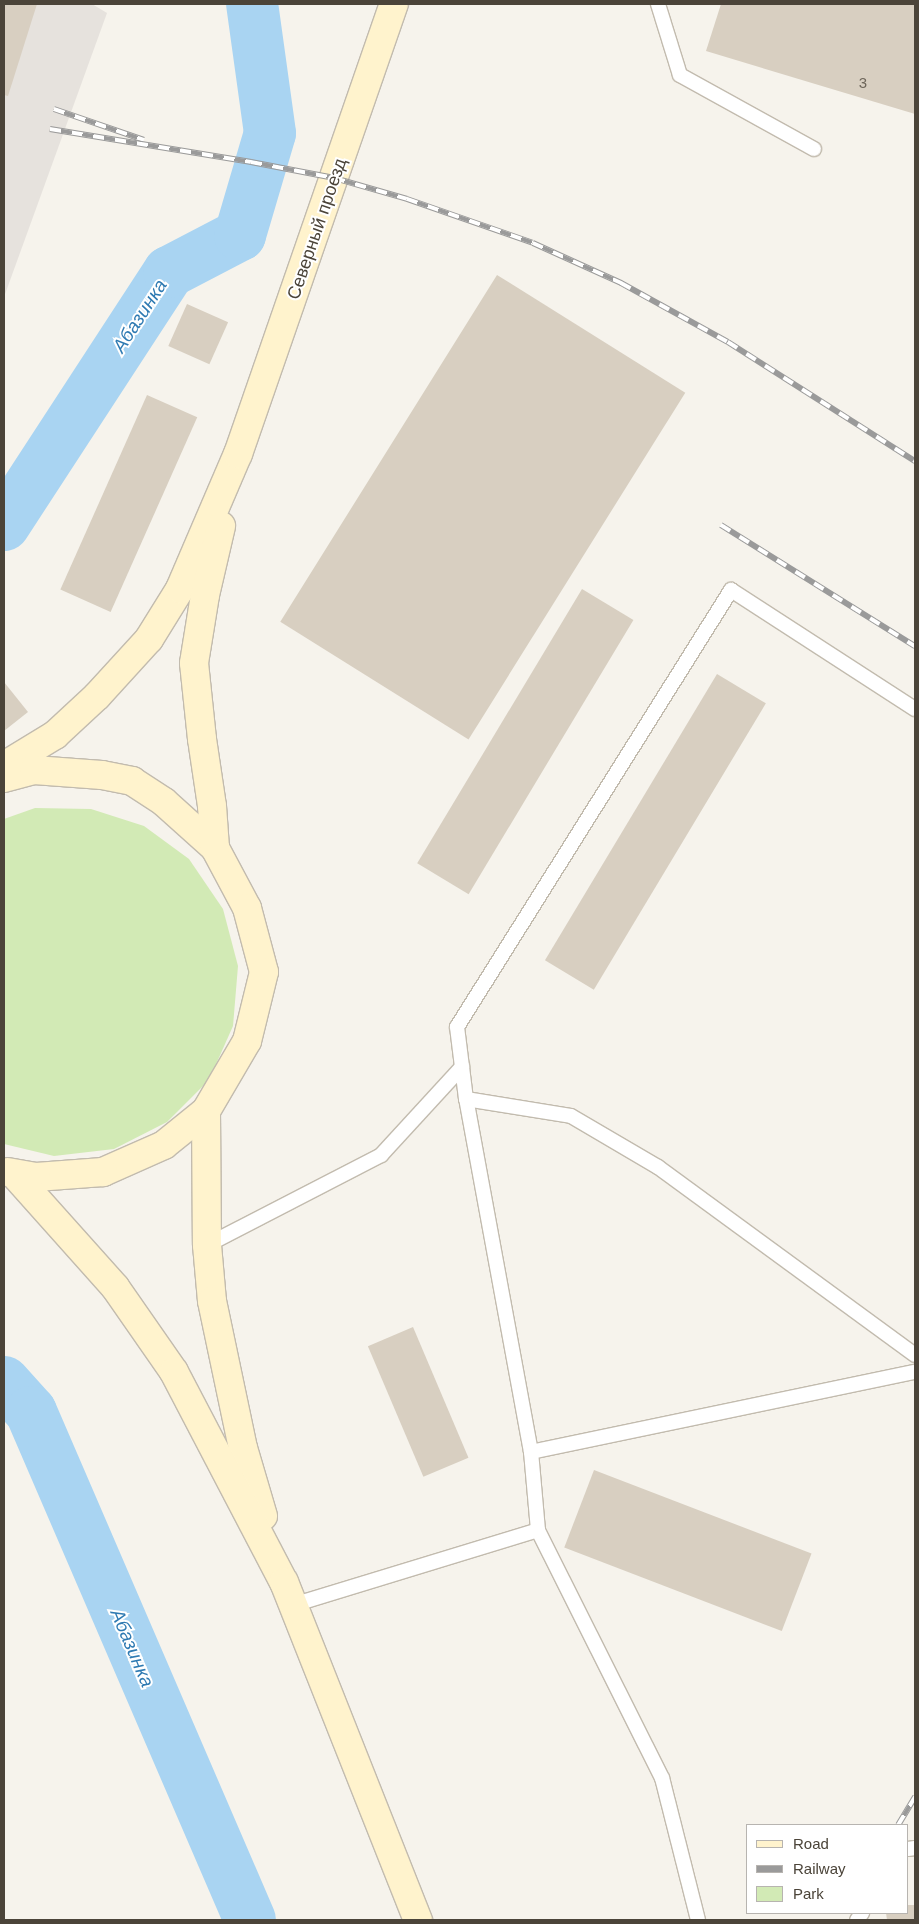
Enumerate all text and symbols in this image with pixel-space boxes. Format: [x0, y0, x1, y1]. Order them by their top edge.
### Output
house number: 3 [859, 74, 867, 92]
street label: Северный проезд [283, 155, 351, 303]
water label: Абазинка [108, 275, 172, 357]
water label: Абазинка [105, 1605, 159, 1691]
legend [746, 1824, 909, 1914]
text: Road [793, 1835, 829, 1852]
text: Railway [793, 1860, 846, 1877]
text: Park [793, 1885, 824, 1902]

